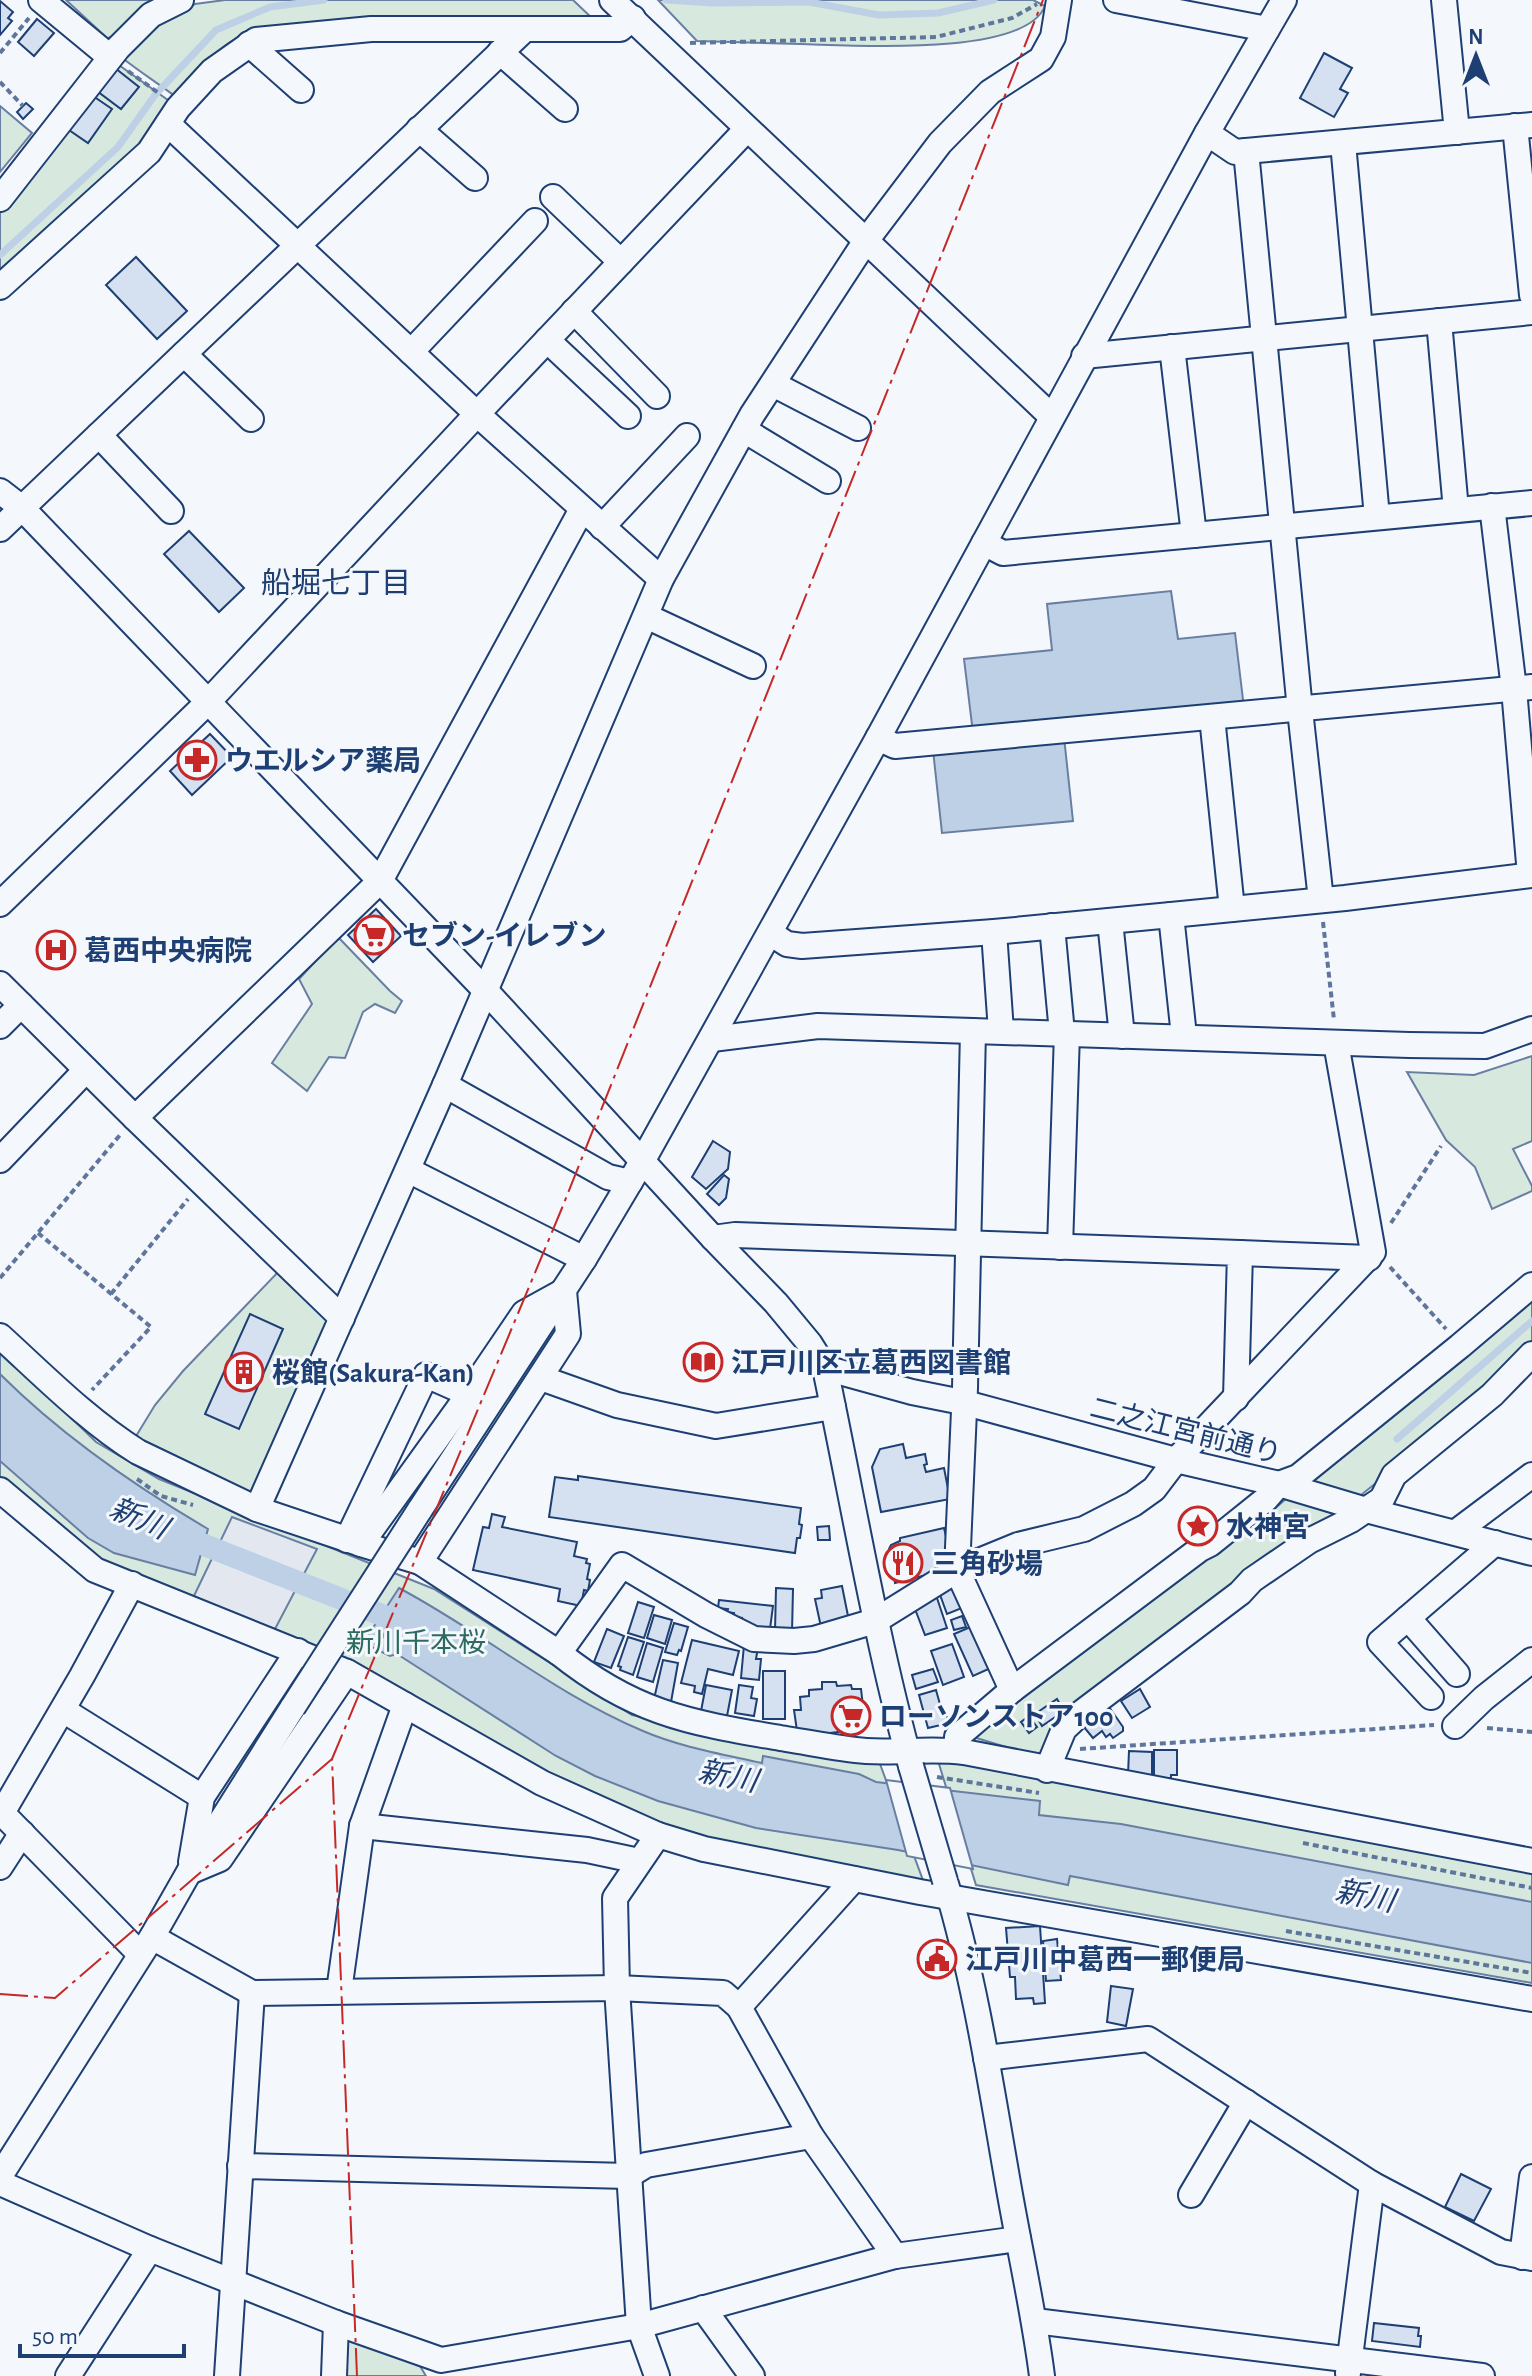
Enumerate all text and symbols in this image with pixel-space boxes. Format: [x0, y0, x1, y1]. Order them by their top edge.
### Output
north arrow [1436, 16, 1516, 96]
text: N [1468, 26, 1484, 48]
district label: 船堀七丁目 [261, 567, 411, 599]
pharmacy icon: ウエルシア薬局 [176, 739, 218, 781]
place label: ウエルシア薬局 [225, 746, 421, 776]
supermarket icon: セブン-イレブン [353, 914, 395, 956]
place label: セブン-イレブン [402, 920, 607, 951]
hospital icon: 葛西中央病院 [35, 929, 77, 971]
place label: 葛西中央病院 [84, 935, 252, 966]
library icon: 江戸川区立葛西図書館 [682, 1341, 724, 1383]
place label: 江戸川区立葛西図書館 [731, 1347, 1011, 1378]
building icon: 桜館(Sakura-Kan) [223, 1351, 265, 1393]
place label: 桜館(Sakura-Kan) [272, 1358, 475, 1388]
street label: 二之江宮前通り [1087, 1393, 1284, 1469]
water label: 新川 [105, 1492, 176, 1546]
place icon: 水神宮 [1177, 1505, 1219, 1547]
place label: 水神宮 [1226, 1512, 1310, 1542]
restaurant icon: 三角砂場 [882, 1542, 924, 1584]
place label: 三角砂場 [931, 1549, 1043, 1579]
park label: 新川千本桜 [346, 1628, 486, 1658]
supermarket icon: ローソンストア100 [830, 1695, 872, 1737]
place label: ローソンストア100 [879, 1703, 1114, 1732]
water label: 新川 [695, 1755, 763, 1798]
water label: 新川 [1332, 1875, 1400, 1918]
public building icon: 江戸川中葛西一郵便局 [916, 1938, 958, 1980]
place label: 江戸川中葛西一郵便局 [965, 1944, 1245, 1975]
scale bar [20, 2308, 184, 2358]
text: 50 m [32, 2325, 78, 2349]

